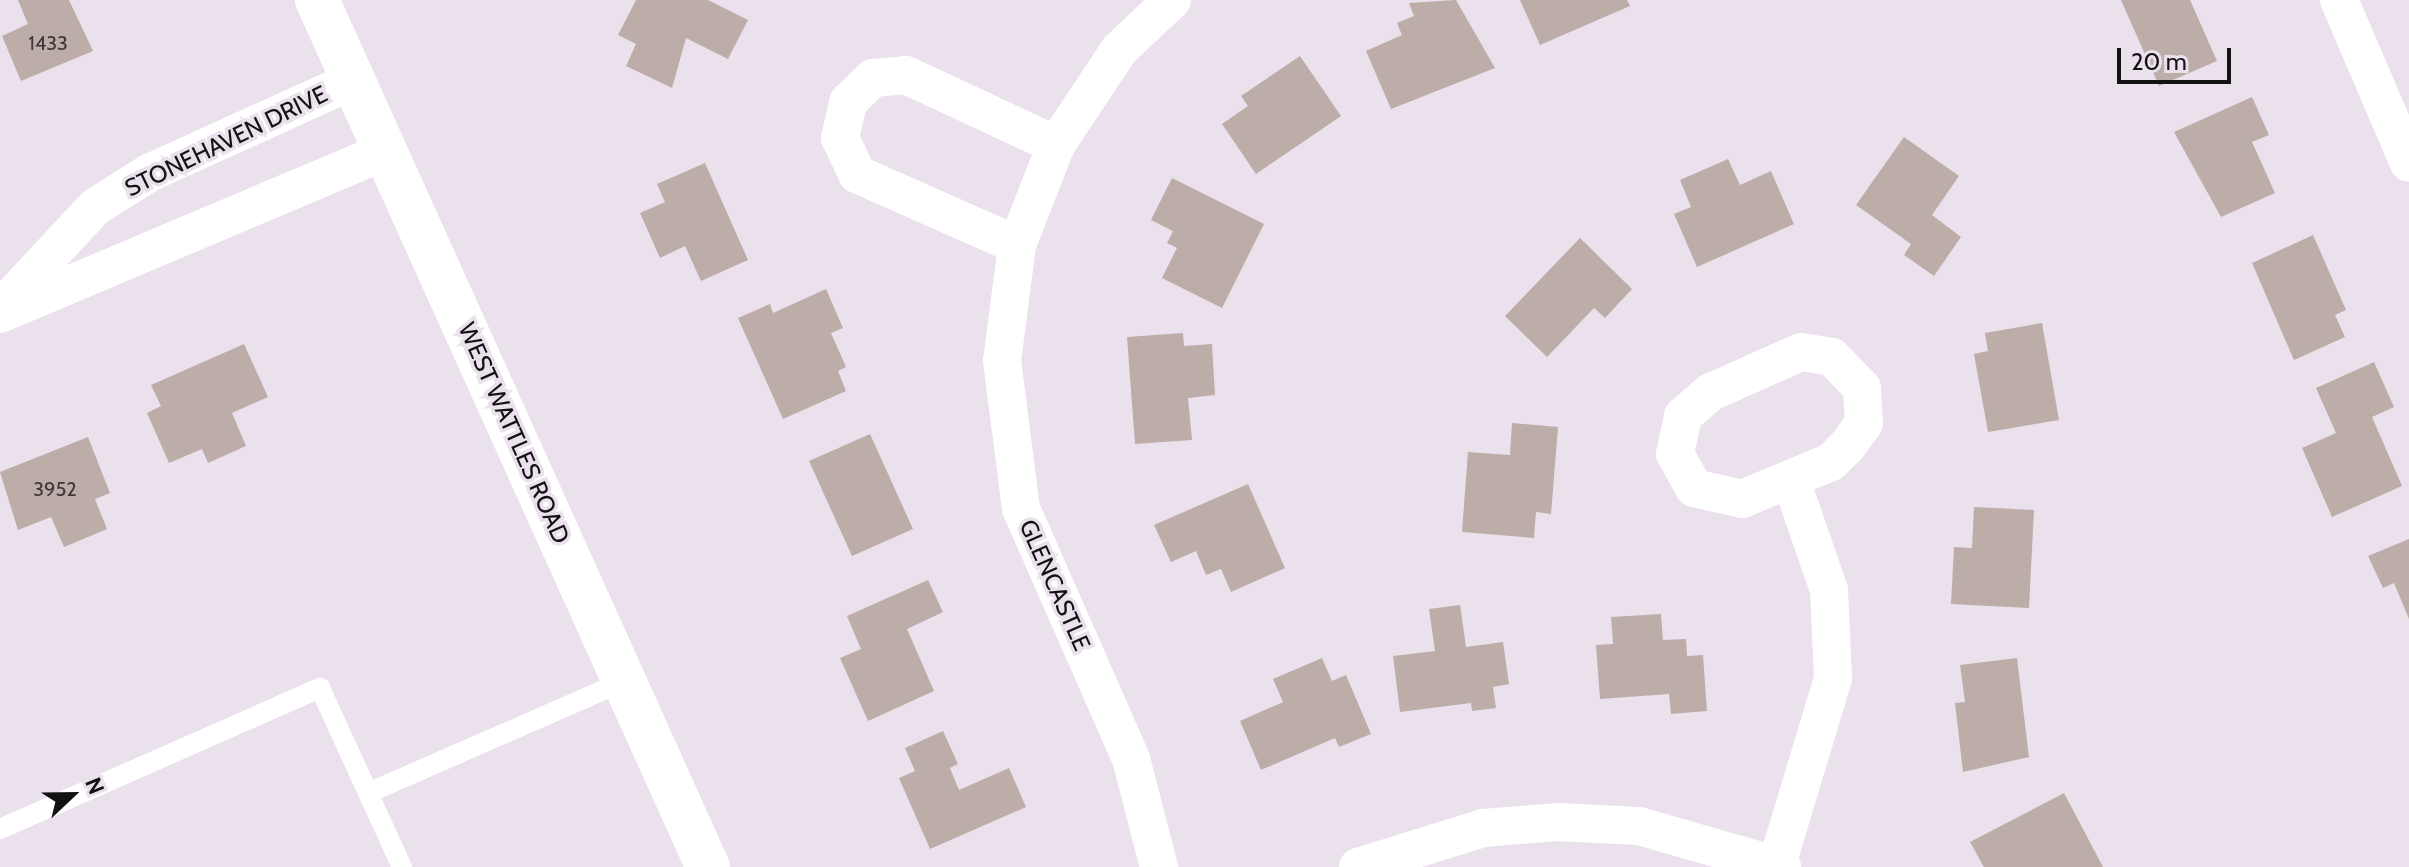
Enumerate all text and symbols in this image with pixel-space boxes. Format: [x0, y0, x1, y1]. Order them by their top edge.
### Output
house number: 1433 [28, 31, 68, 55]
scale bar [2121, 32, 2235, 82]
text: 20 m [2131, 47, 2187, 76]
street label: STONEHAVEN DRIVE [120, 79, 332, 203]
street label: WEST WATTLES ROAD [452, 318, 576, 548]
house number: 3952 [33, 477, 77, 501]
street label: GLENCASTLE [1013, 515, 1097, 655]
north arrow [32, 755, 112, 835]
text: N [79, 774, 110, 798]

